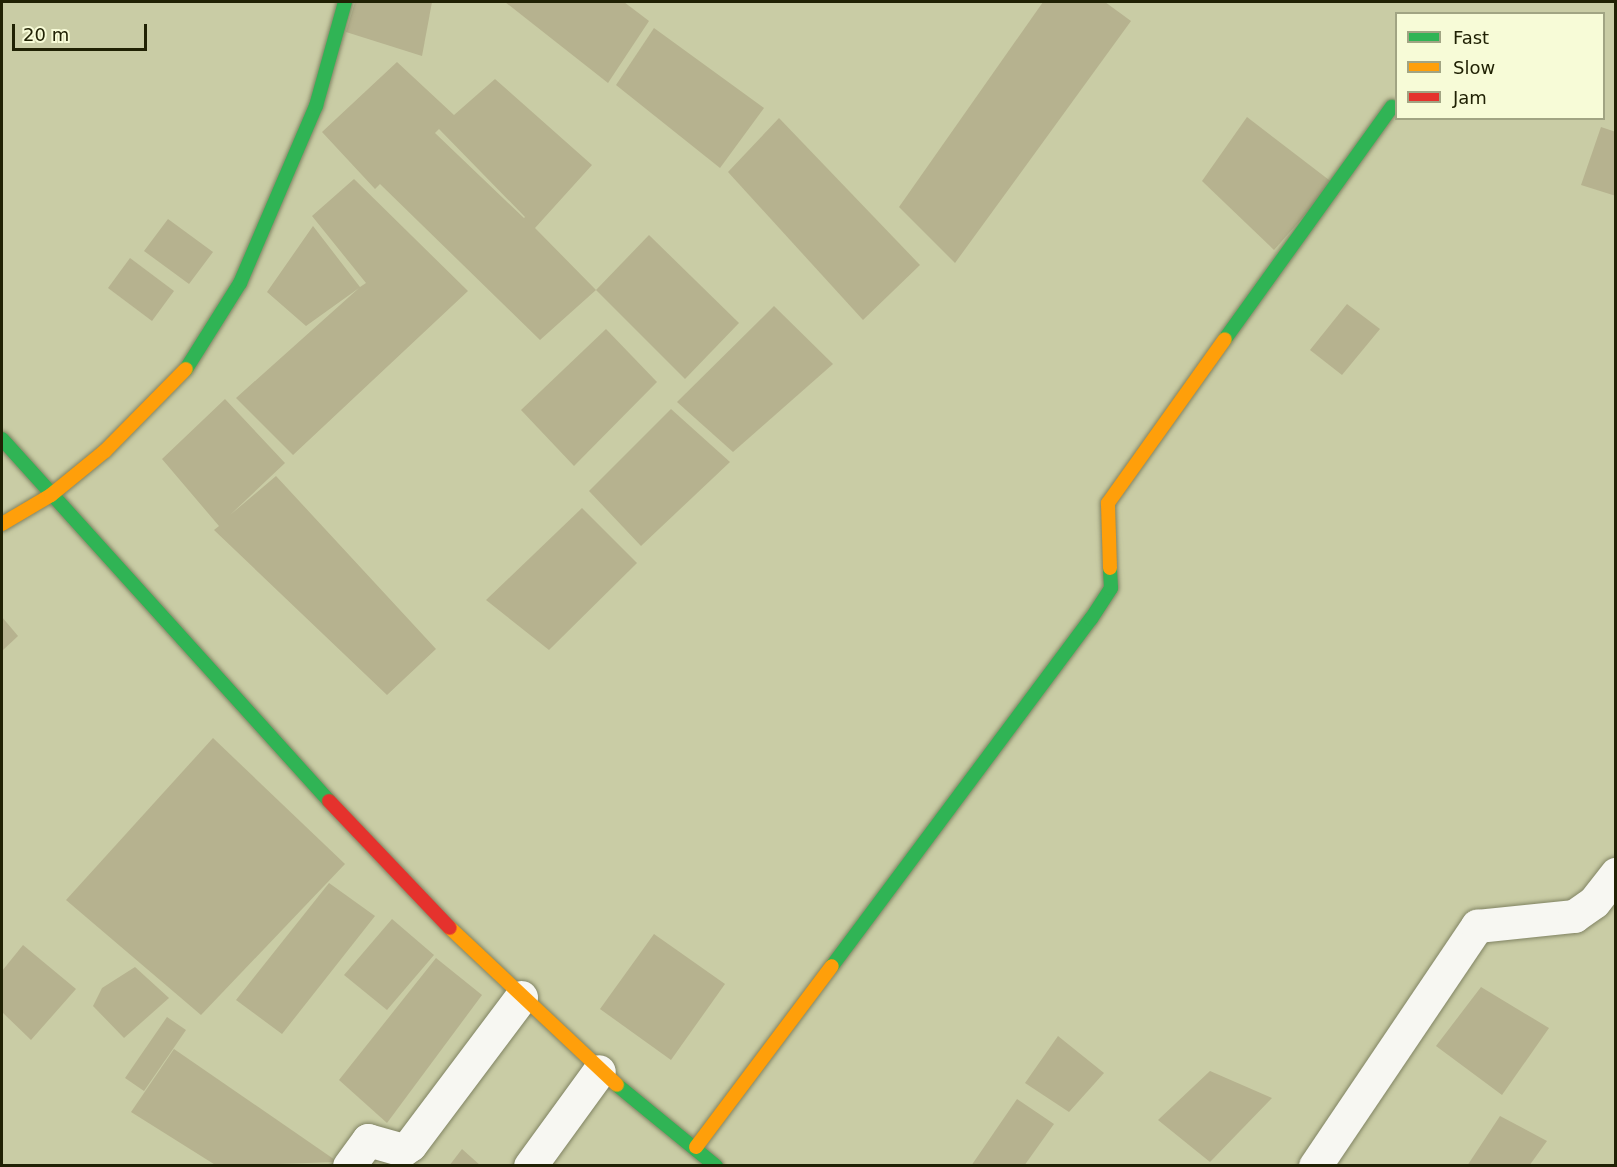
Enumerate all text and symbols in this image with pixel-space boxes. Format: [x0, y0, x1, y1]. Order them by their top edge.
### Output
scale bar [15, 12, 150, 50]
legend [1395, 12, 1605, 120]
text: 20 m [23, 24, 69, 45]
text: Fast [1453, 27, 1489, 48]
text: Slow [1453, 57, 1495, 78]
text: Jam [1453, 87, 1487, 108]

